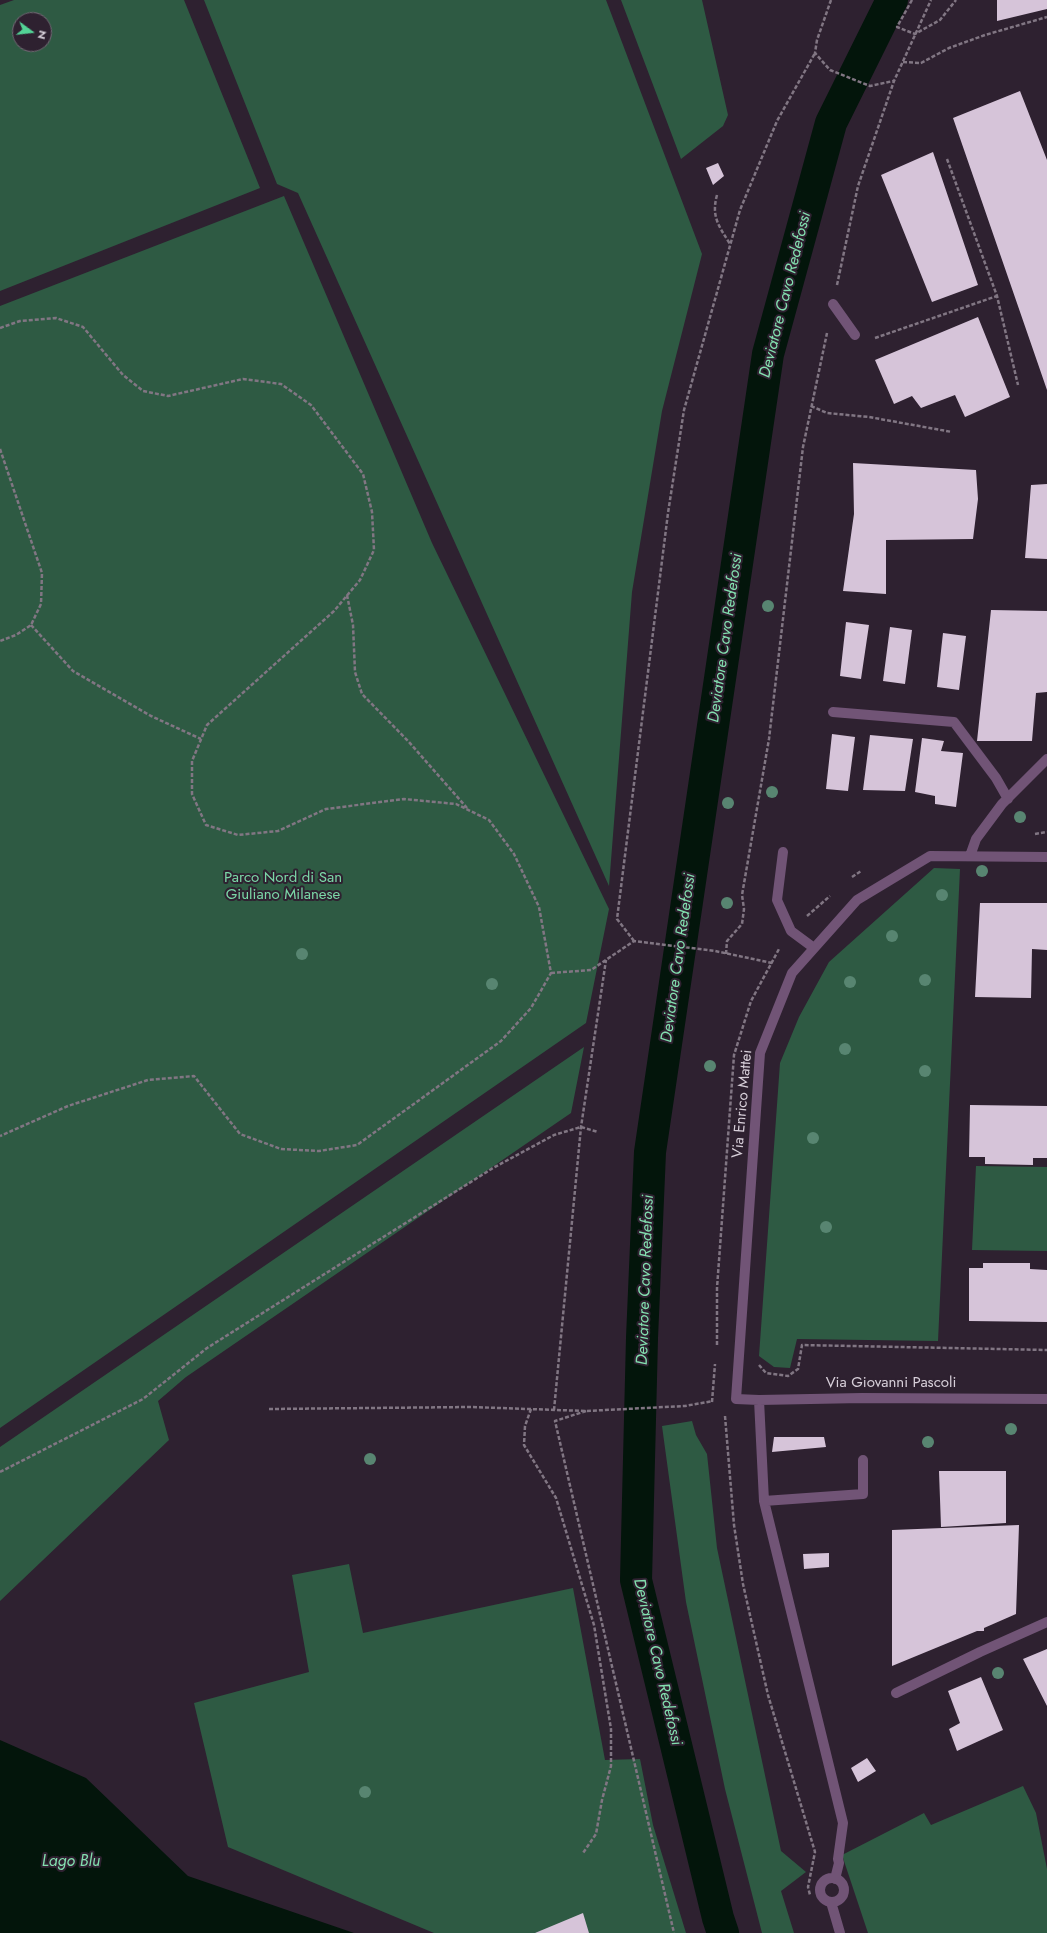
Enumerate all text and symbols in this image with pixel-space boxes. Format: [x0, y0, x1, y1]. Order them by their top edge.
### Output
north arrow [12, 12, 52, 52]
text: N [34, 29, 51, 41]
water label: Deviatore Cavo Redefossi [756, 210, 816, 380]
water label: Deviatore Cavo Redefossi [705, 552, 747, 724]
park label: Parco Nord di San Giuliano Milanese [224, 869, 342, 904]
water label: Deviatore Cavo Redefossi [658, 872, 700, 1044]
street label: Via Enrico Mattei [729, 1049, 757, 1159]
water label: Deviatore Cavo Redefossi [633, 1194, 659, 1366]
street label: Via Giovanni Pascoli [826, 1374, 956, 1392]
water label: Deviatore Cavo Redefossi [628, 1577, 686, 1747]
water label: Lago Blu [42, 1852, 100, 1872]

